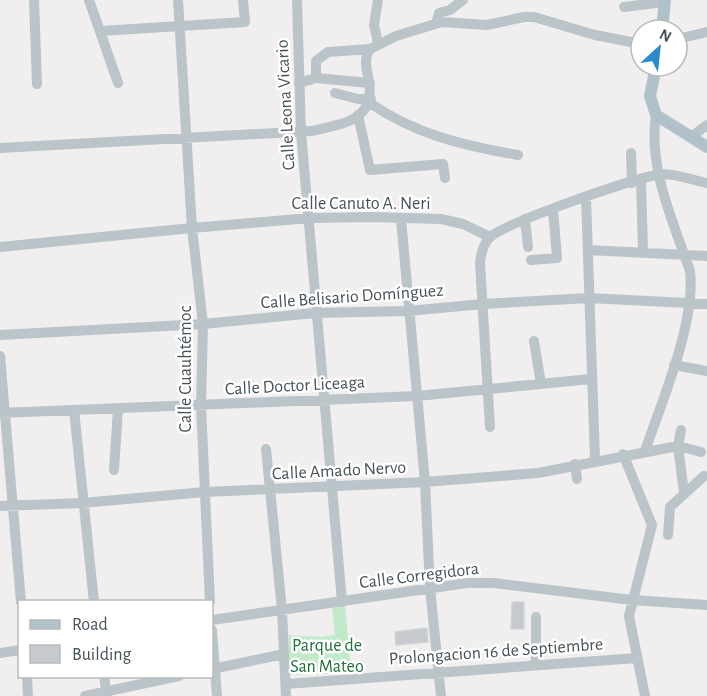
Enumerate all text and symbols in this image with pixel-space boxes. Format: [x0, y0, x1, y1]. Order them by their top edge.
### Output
north arrow [629, 18, 689, 78]
text: N [657, 26, 674, 45]
street label: Calle Leona Vicario [274, 39, 298, 171]
street label: Calle Canuto A. Neri [292, 195, 431, 213]
street label: Calle Belisario Domínguez [260, 282, 444, 312]
street label: Calle Cuauhtémoc [177, 305, 195, 432]
street label: Calle Doctor Liceaga [224, 373, 366, 399]
street label: Calle Amado Nervo [271, 458, 407, 484]
street label: Calle Corregidora [358, 560, 480, 592]
legend [18, 600, 213, 678]
text: Road [72, 616, 108, 634]
street label: Prolongacion 16 de Septiembre [388, 636, 604, 668]
park label: Parque de San Mateo [290, 637, 364, 676]
text: Building [72, 646, 132, 664]

